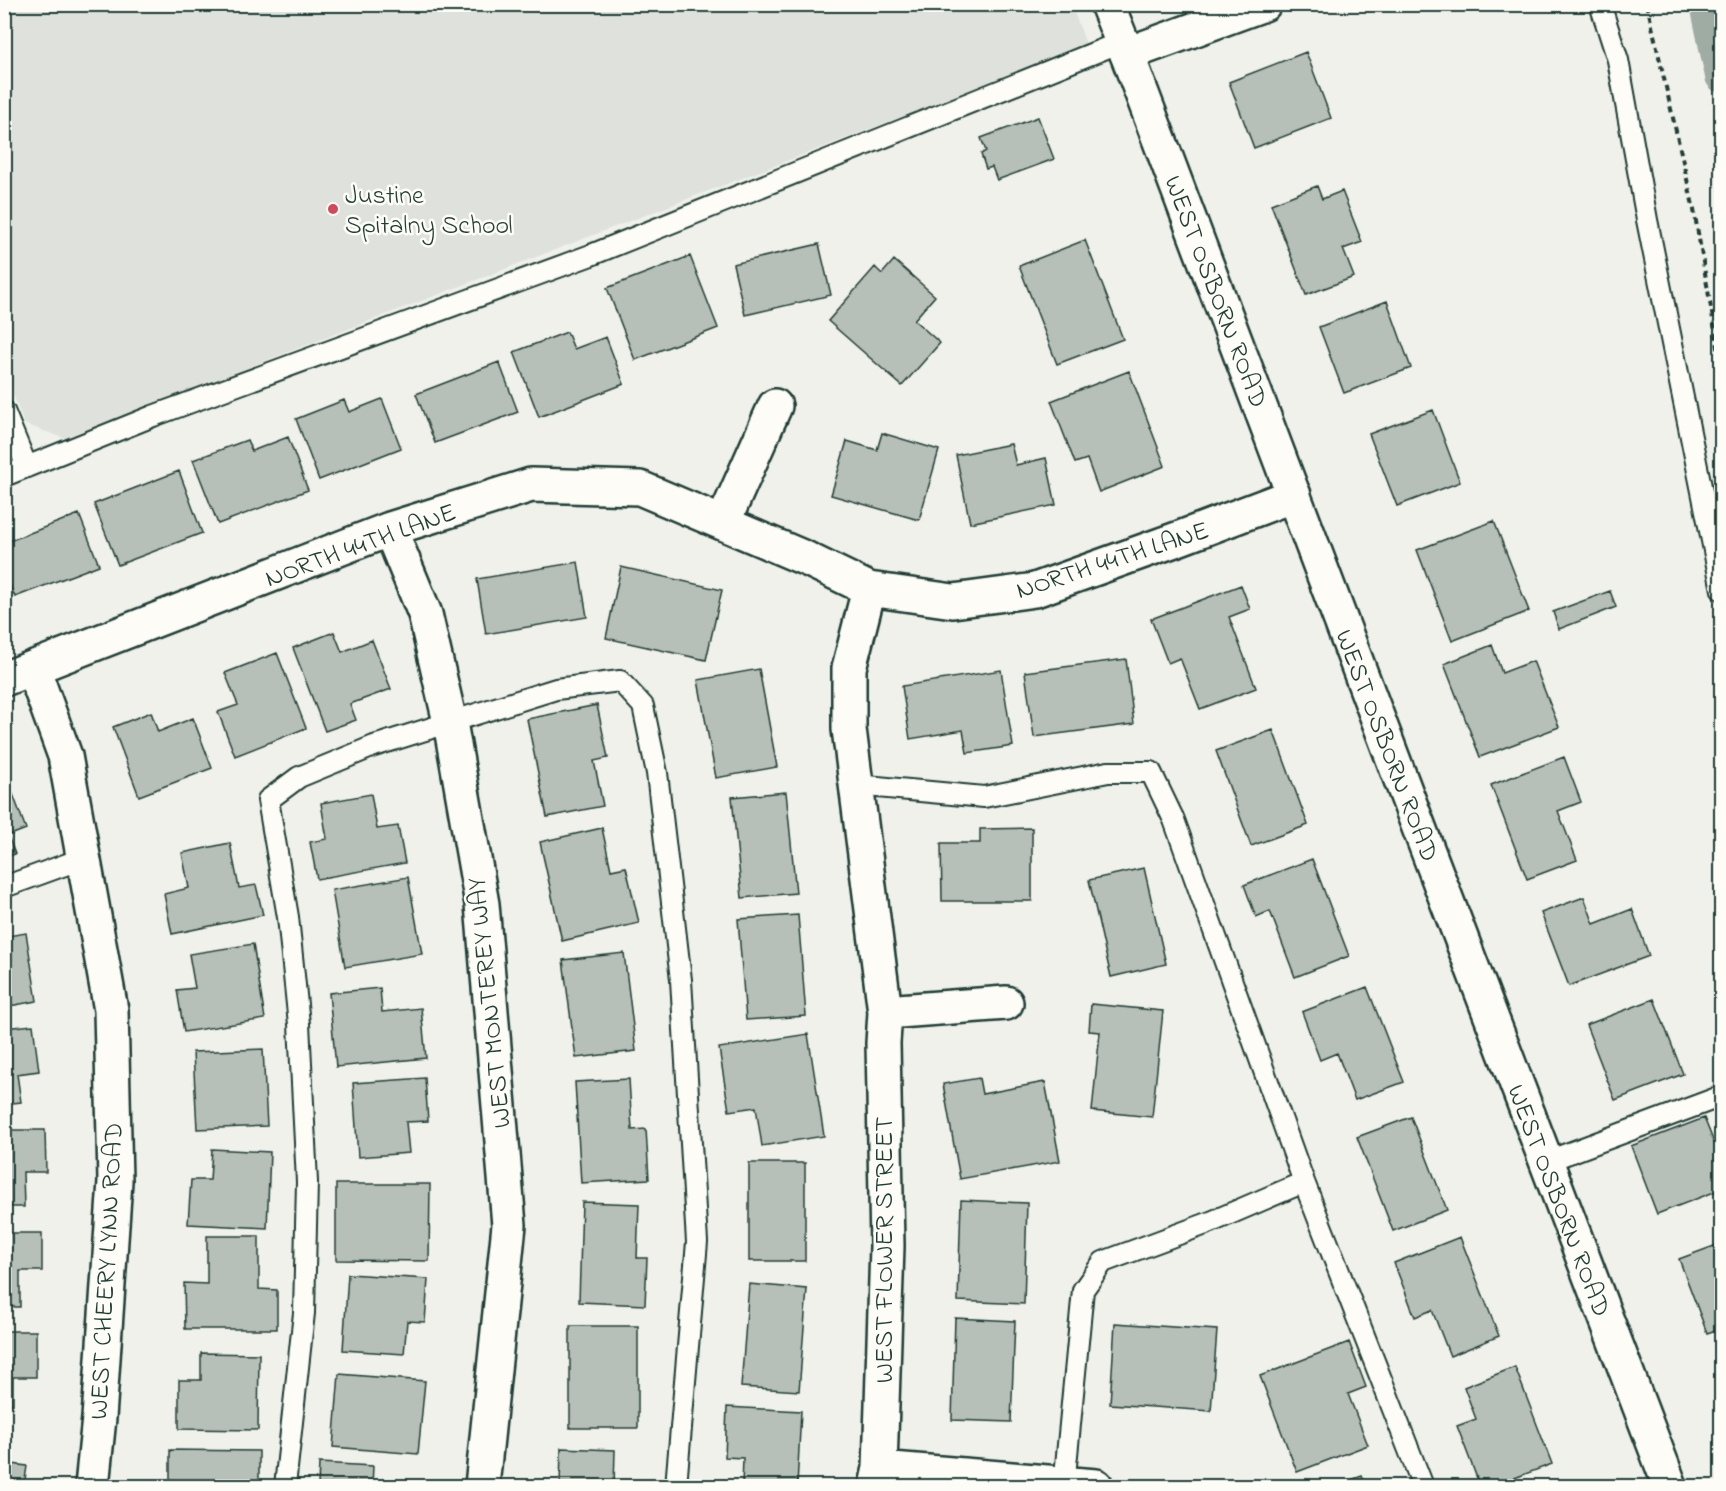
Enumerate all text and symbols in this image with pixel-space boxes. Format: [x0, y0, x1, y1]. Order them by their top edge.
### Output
street label: WEST OSBORN ROAD [1152, 170, 1276, 414]
place label: Justine Spitalny School [345, 178, 513, 246]
marker: Justine Spitalny School [326, 202, 340, 216]
street label: NORTH 44TH LANE [260, 495, 462, 599]
street label: NORTH 44TH LANE [1012, 513, 1214, 611]
street label: WEST OSBORN ROAD [1323, 624, 1447, 868]
street label: WEST MONTEREY WAY [459, 875, 523, 1130]
street label: WEST OSBORN ROAD [1495, 1079, 1619, 1323]
street label: WEST FLOWER STREET [867, 1117, 905, 1383]
street label: WEST CHEERY LYNN ROAD [81, 1122, 135, 1421]

